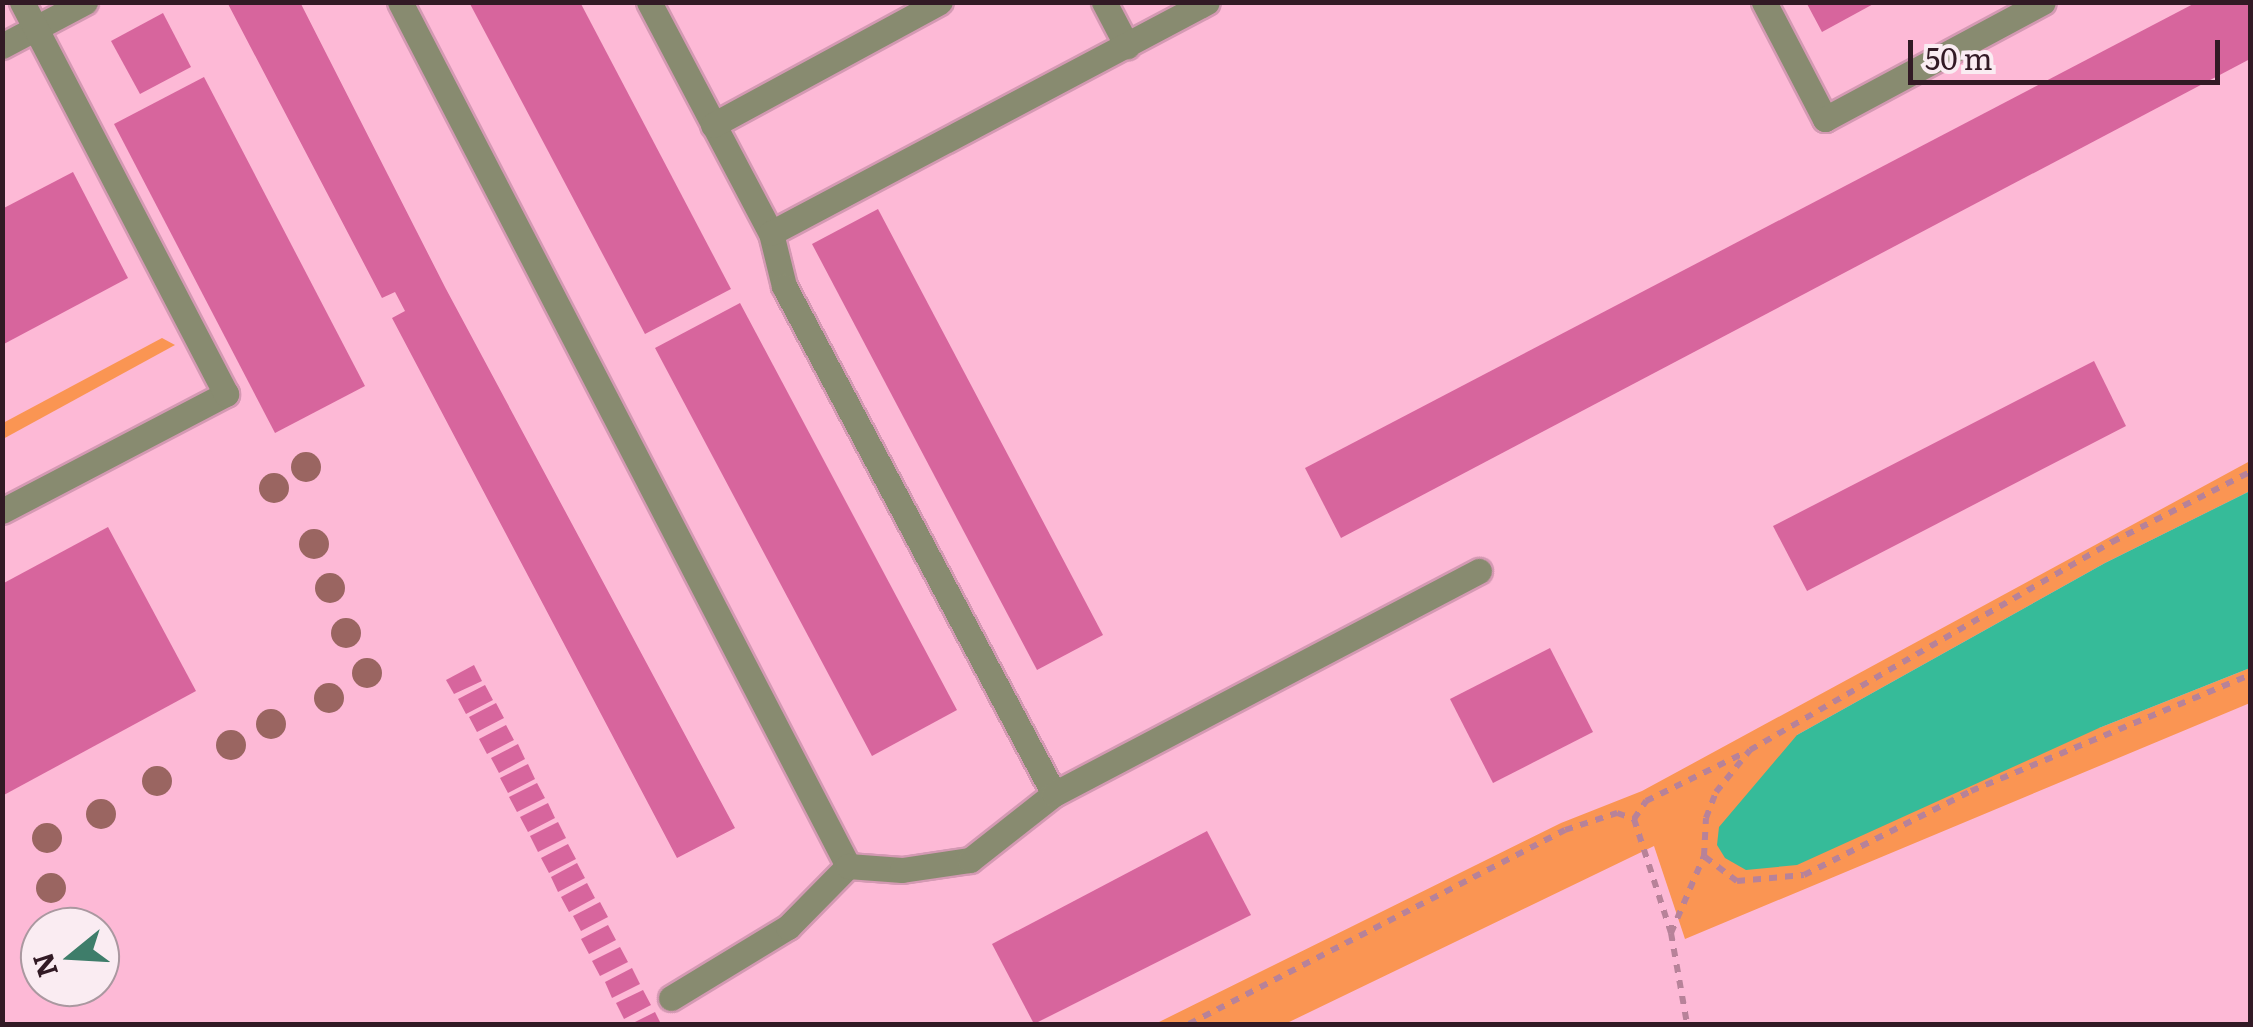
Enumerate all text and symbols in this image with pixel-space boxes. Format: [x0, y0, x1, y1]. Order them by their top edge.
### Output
scale bar [1913, 20, 2226, 82]
text: 50 m [1925, 35, 1993, 79]
north arrow [20, 907, 120, 1007]
text: N [20, 948, 67, 983]

